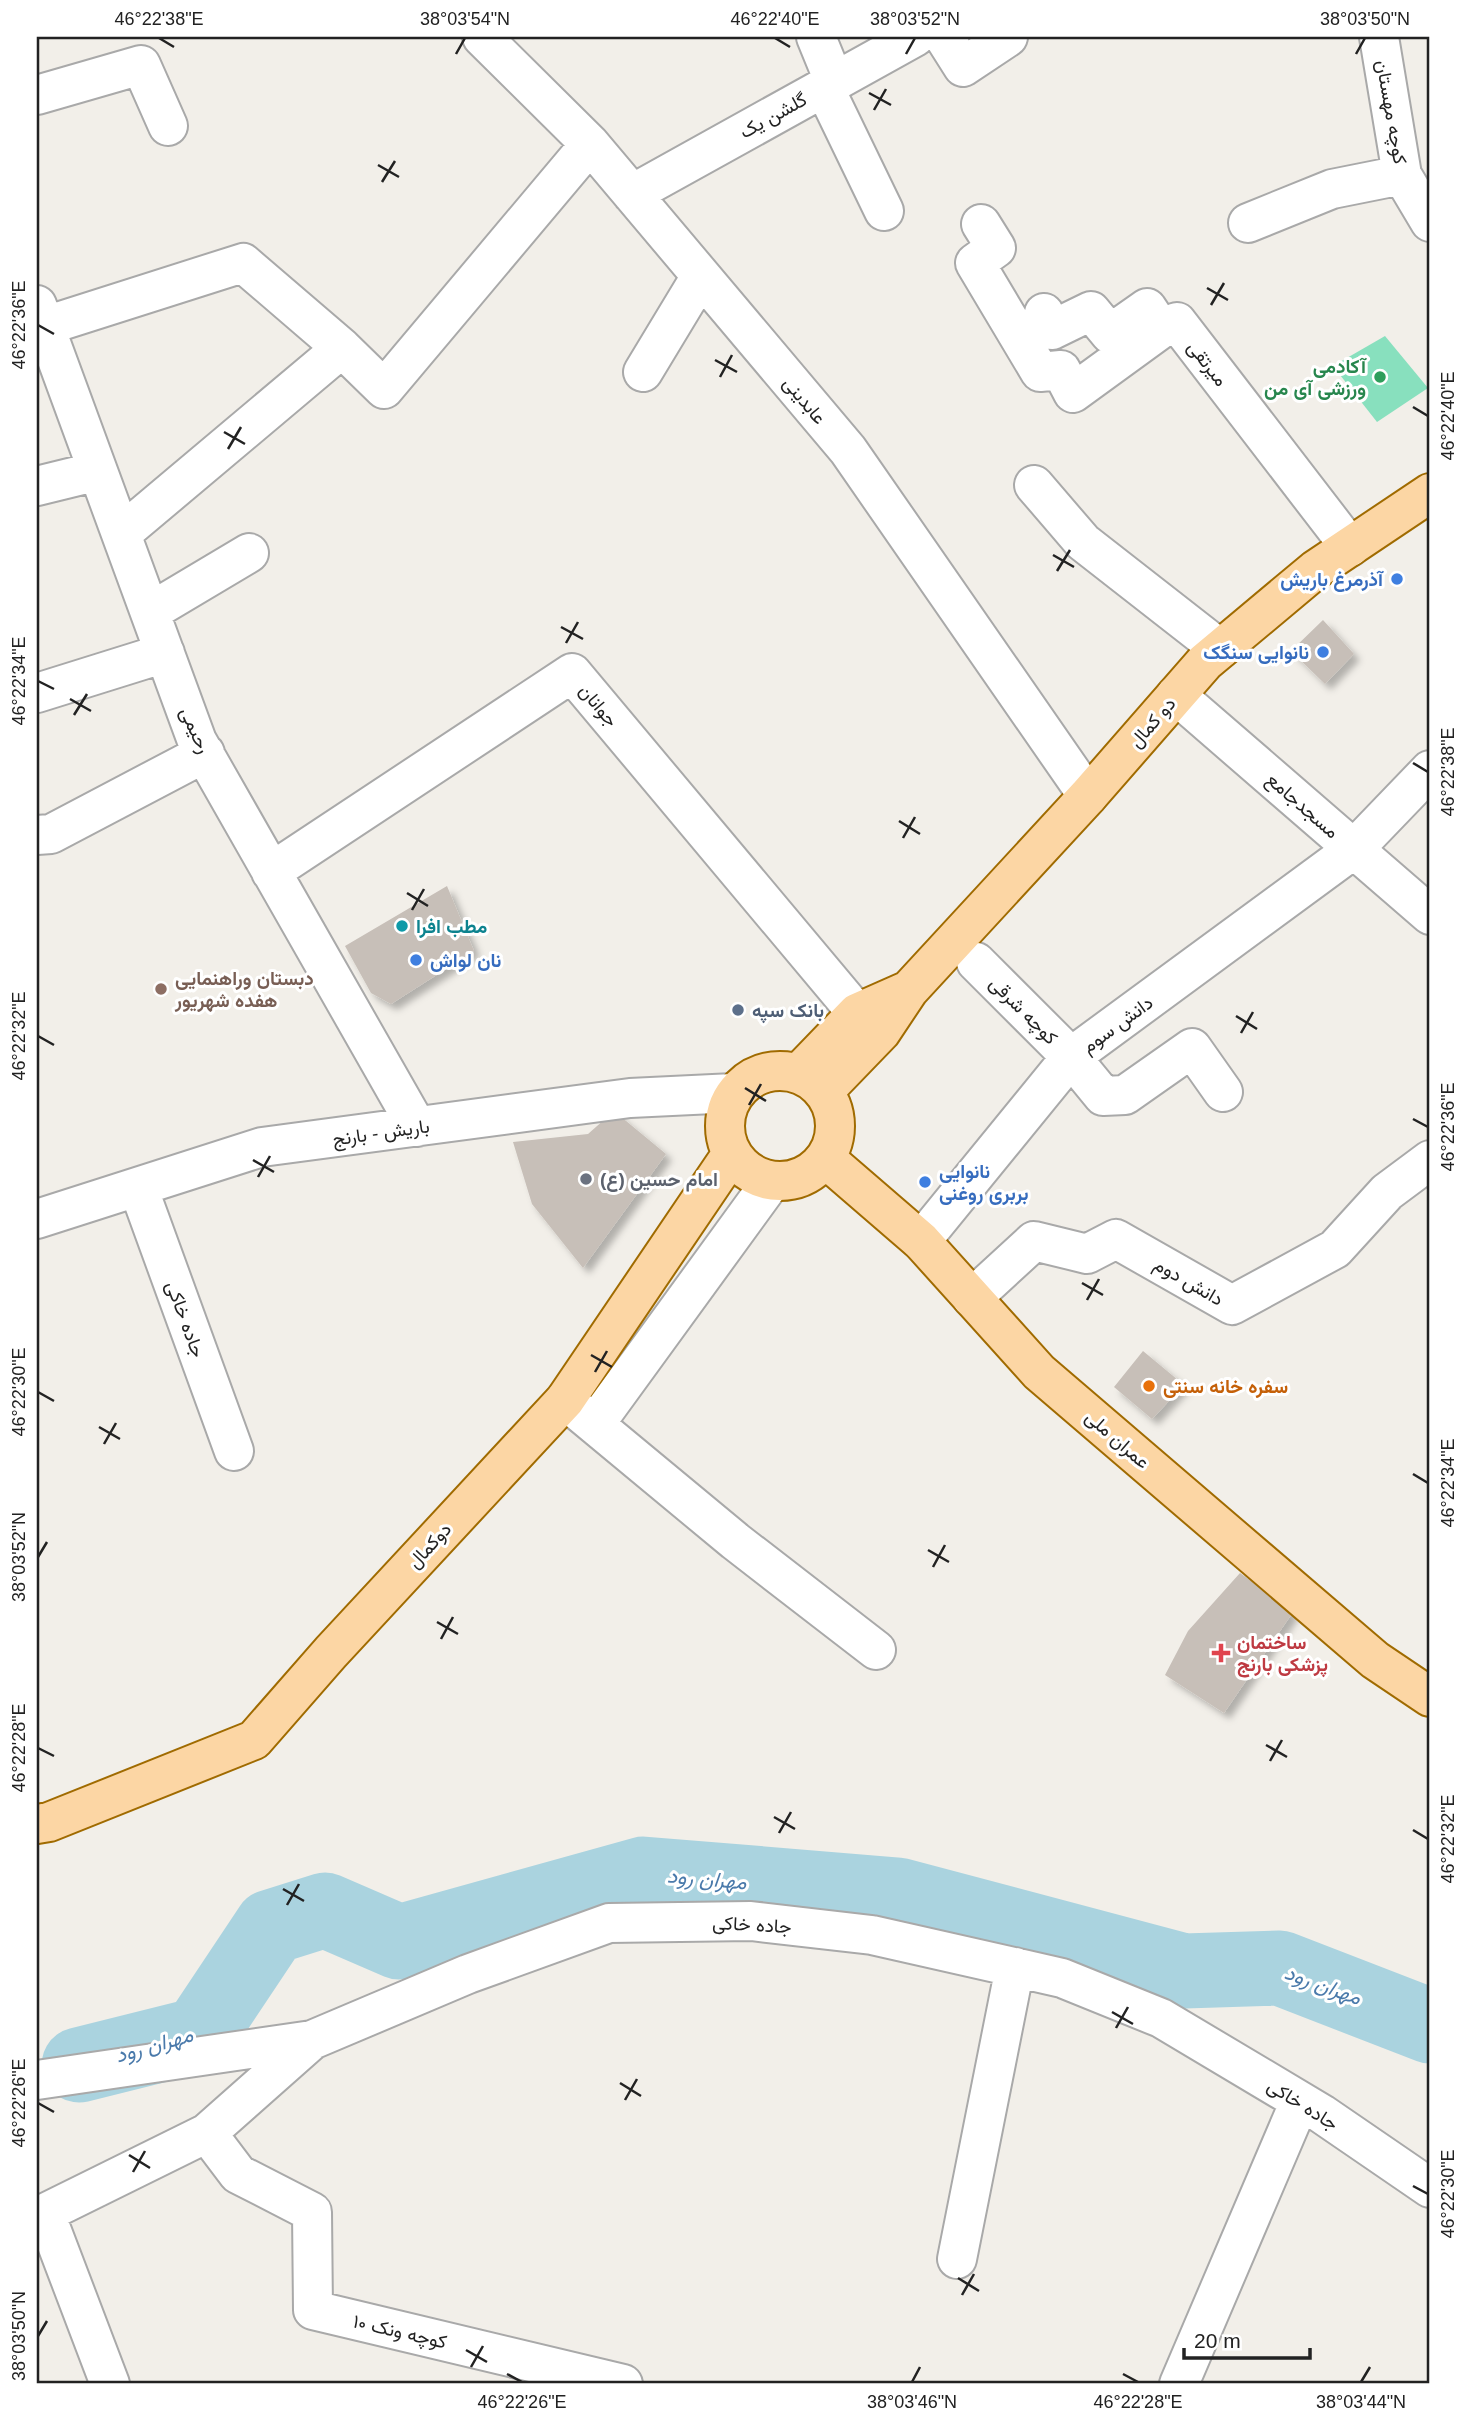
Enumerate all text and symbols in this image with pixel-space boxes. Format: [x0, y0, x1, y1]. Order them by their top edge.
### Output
text: 46°22'38"E [114, 9, 204, 29]
text: 38°03'54"N [420, 9, 510, 29]
text: 46°22'40"E [730, 9, 820, 29]
text: 38°03'52"N [870, 9, 960, 29]
text: 38°03'50"N [1320, 9, 1410, 29]
street label: کوچه مهستان [1369, 58, 1411, 166]
street label: گلشن یک [736, 88, 811, 143]
text: 46°22'36"E [9, 280, 29, 370]
street label: میرتقی [1183, 336, 1232, 391]
place label: آکادمی ورزشی آی من [1264, 356, 1367, 401]
marker: آکادمی ورزشی آی من [1372, 369, 1388, 385]
text: 46°22'40"E [1438, 371, 1458, 461]
street label: عابدینی [778, 372, 830, 429]
place label: آذرمرغ باریش [1280, 569, 1384, 592]
marker: آذرمرغ باریش [1389, 571, 1405, 587]
text: 46°22'34"E [9, 636, 29, 726]
place label: نانوایی سنگک [1203, 642, 1309, 665]
marker: نانوایی سنگک [1315, 644, 1331, 660]
street label: جوانان [574, 680, 622, 731]
street label: دو کمال [1125, 693, 1180, 752]
street label: رحیمی [175, 704, 215, 757]
text: 46°22'38"E [1438, 727, 1458, 817]
street label: مسجدجامع [1260, 768, 1343, 845]
place label: مطب افرا [416, 916, 487, 939]
marker: مطب افرا [394, 918, 410, 934]
place label: نان لواش [430, 950, 501, 973]
marker: نان لواش [408, 952, 424, 968]
place label: دبستان وراهنمایی هفده شهریور [174, 968, 314, 1013]
street label: کوچه شرقی [983, 972, 1062, 1051]
marker: دبستان وراهنمایی هفده شهریور [153, 981, 169, 997]
text: 46°22'32"E [9, 991, 29, 1081]
street label: دانش سوم [1078, 992, 1158, 1059]
place label: بانک سپه [752, 1000, 824, 1024]
marker: بانک سپه [730, 1002, 746, 1018]
text: 46°22'36"E [1438, 1082, 1458, 1172]
street label: باریش - بارنج [331, 1115, 431, 1153]
place label: نانوایی بربری روغنی [939, 1161, 1029, 1206]
place label: امام حسین (ع) [600, 1169, 718, 1192]
marker: امام حسین (ع) [578, 1171, 594, 1187]
marker: نانوایی بربری روغنی [917, 1174, 933, 1190]
street label: دانش دوم [1149, 1253, 1227, 1311]
street label: جاده خاکی [161, 1278, 209, 1360]
text: 46°22'30"E [9, 1347, 29, 1437]
place label: سفره خانه سنتی [1163, 1376, 1288, 1399]
marker: سفره خانه سنتی [1141, 1378, 1157, 1394]
street label: عمران ملی [1081, 1406, 1154, 1474]
text: 46°22'34"E [1438, 1438, 1458, 1528]
text: 38°03'52"N [9, 1512, 29, 1602]
street label: دوکمال [403, 1518, 456, 1573]
place label: ساختمان پزشکی بارنج [1237, 1632, 1328, 1678]
marker: ساختمان پزشکی بارنج [1211, 1643, 1231, 1663]
text: 46°22'28"E [9, 1703, 29, 1793]
text: 46°22'32"E [1438, 1794, 1458, 1884]
water label: مهران رود [666, 1864, 748, 1895]
street label: جاده خاکی [712, 1912, 792, 1938]
water label: مهران رود [1281, 1960, 1365, 2011]
water label: مهران رود [112, 2022, 197, 2068]
text: 46°22'26"E [9, 2058, 29, 2148]
street label: جاده خاکی [1263, 2074, 1342, 2135]
text: 46°22'30"E [1438, 2149, 1458, 2239]
text: 38°03'50"N [9, 2291, 29, 2381]
street label: کوچه ونک ۱۰ [350, 2311, 449, 2355]
scale bar [1184, 2316, 1310, 2360]
text: 20 m [1194, 2329, 1241, 2352]
text: 46°22'26"E [477, 2392, 567, 2412]
text: 38°03'46"N [867, 2392, 957, 2412]
text: 46°22'28"E [1093, 2392, 1183, 2412]
text: 38°03'44"N [1316, 2392, 1406, 2412]

